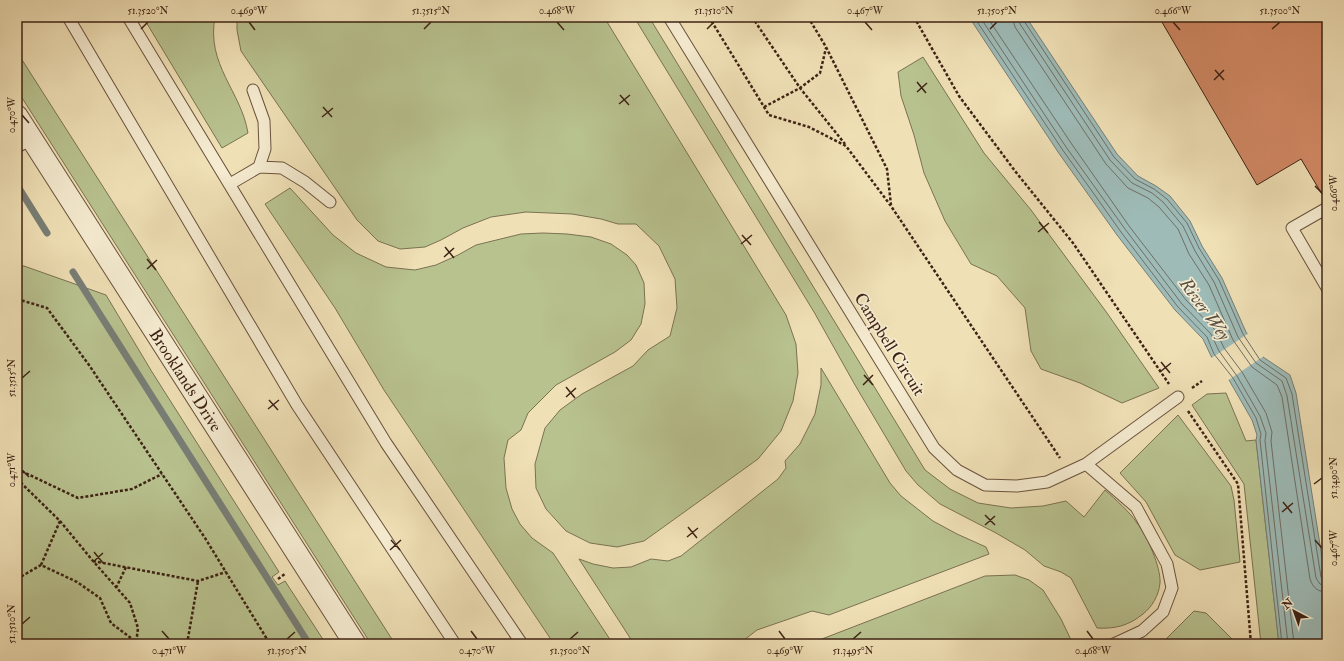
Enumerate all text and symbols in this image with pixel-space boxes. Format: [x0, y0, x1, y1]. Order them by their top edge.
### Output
text: 51.3520°N [128, 5, 168, 17]
text: 0.469°W [231, 5, 268, 17]
text: 51.3515°N [412, 5, 450, 17]
text: 0.468°W [539, 5, 576, 17]
text: 51.3510°N [694, 5, 734, 17]
text: 0.467°W [847, 5, 884, 17]
text: 51.3505°N [977, 5, 1017, 17]
text: 0.466°W [1155, 5, 1192, 17]
text: 51.3500°N [1260, 5, 1300, 17]
text: 0.470°W [6, 96, 18, 133]
text: 0.466°W [1328, 174, 1340, 211]
water label: River Wey [1173, 273, 1236, 346]
street label: Campbell Circuit [849, 289, 930, 401]
street label: Brooklands Drive [144, 325, 227, 436]
text: 51.3515°N [6, 359, 18, 397]
text: 0.471°W [6, 452, 18, 487]
text: 51.3490°N [1328, 457, 1340, 499]
text: 0.467°W [1328, 529, 1340, 566]
north arrow [1274, 591, 1314, 631]
text: N [1279, 595, 1297, 613]
text: 51.3510°N [6, 604, 18, 644]
text: 0.471°W [152, 645, 187, 657]
text: 51.3505°N [267, 645, 307, 657]
text: 0.470°W [459, 645, 496, 657]
text: 51.3500°N [550, 645, 590, 657]
text: 0.469°W [767, 645, 804, 657]
text: 51.3495°N [832, 645, 874, 657]
text: 0.468°W [1075, 645, 1112, 657]

